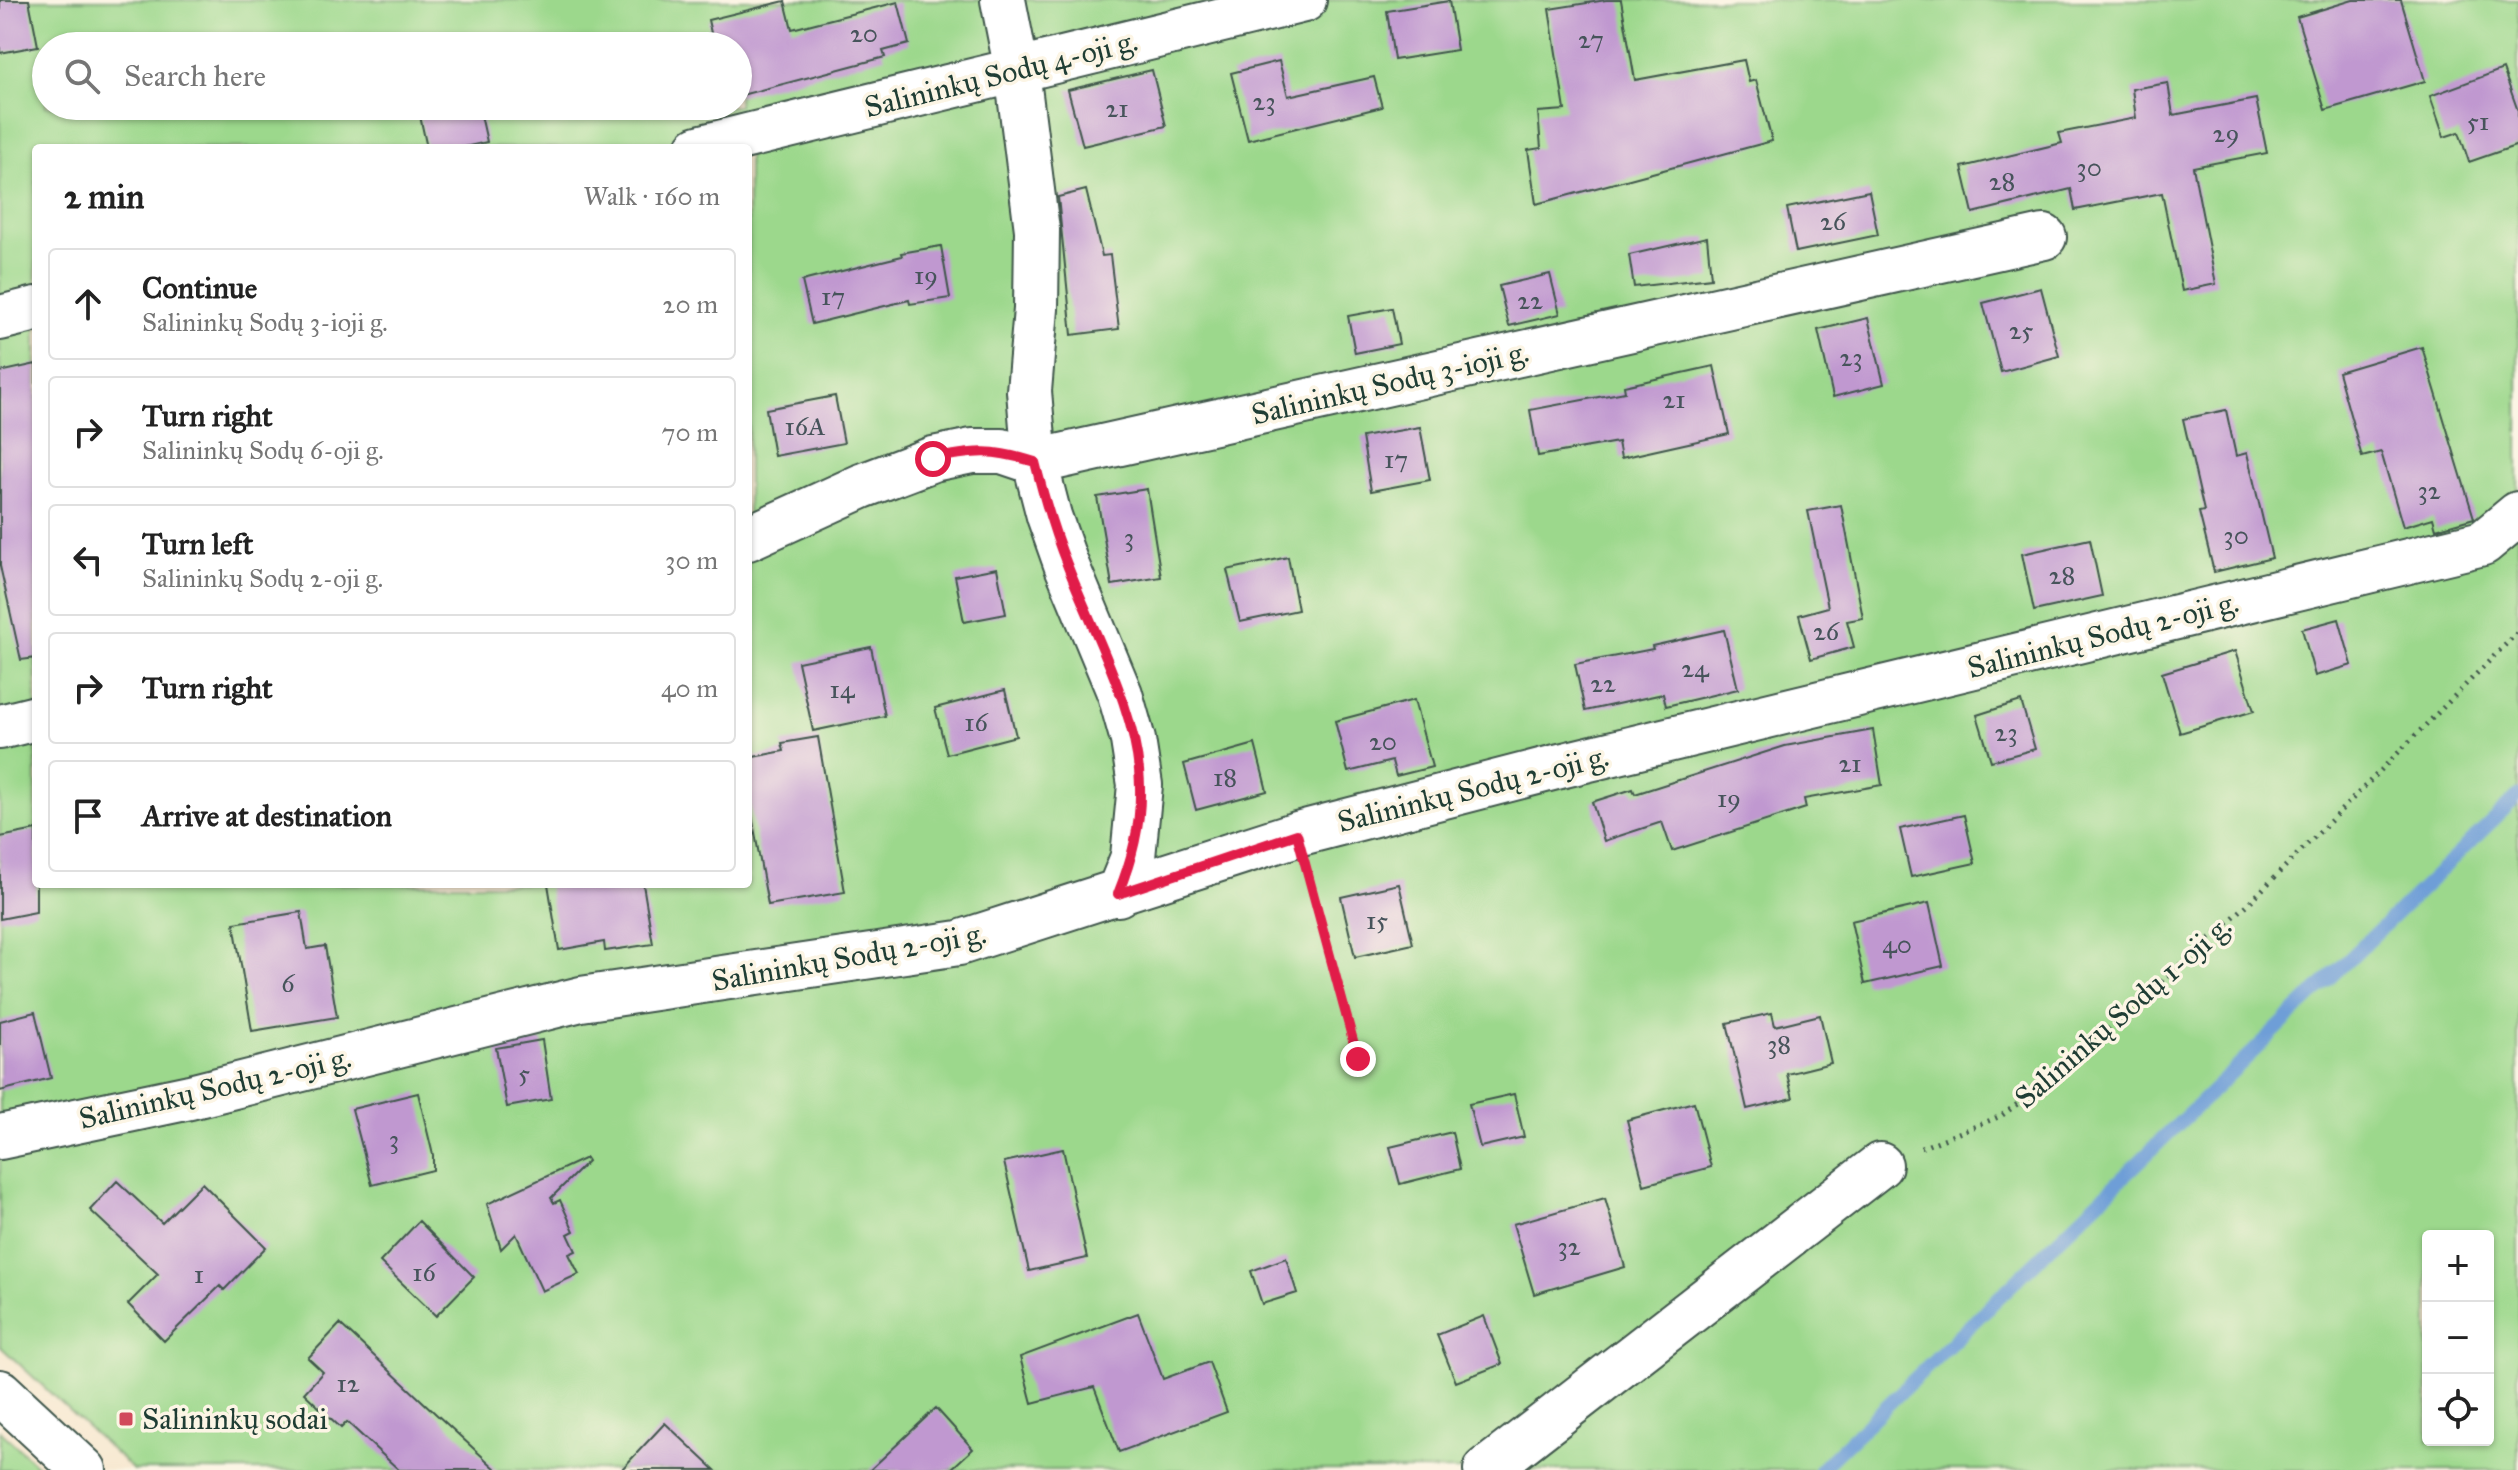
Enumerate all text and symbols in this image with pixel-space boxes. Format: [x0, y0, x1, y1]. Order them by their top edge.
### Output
house number: 20 [850, 17, 878, 49]
street label: Salininkų Sodų 4-oji g. [861, 23, 1141, 125]
house number: 27 [1578, 23, 1604, 55]
search box [32, 32, 752, 120]
icon: search [60, 54, 104, 98]
text: Search here [124, 58, 266, 94]
house number: 23 [1252, 85, 1276, 117]
house number: 21 [1105, 92, 1129, 124]
house number: 51 [2467, 105, 2489, 137]
house number: 29 [2213, 117, 2239, 149]
house number: 30 [2076, 151, 2102, 183]
house number: 28 [1989, 165, 2015, 197]
text: 2 min [64, 176, 144, 217]
text: Walk · 160 m [584, 180, 720, 212]
house number: 26 [1820, 205, 1847, 237]
house number: 19 [914, 259, 938, 291]
text: Continue [142, 270, 257, 306]
house number: 17 [821, 280, 845, 312]
icon: ahead [66, 282, 110, 326]
house number: 22 [1517, 284, 1543, 316]
text: 20 m [663, 288, 718, 320]
text: Salininkų Sodų 3-ioji g. [142, 306, 388, 338]
house number: 25 [2009, 314, 2033, 346]
street label: Salininkų Sodų 3-ioji g. [1248, 334, 1532, 432]
house number: 23 [1839, 341, 1863, 373]
house number: 21 [1662, 383, 1686, 415]
text: Turn right [142, 398, 273, 434]
icon: right [66, 410, 110, 454]
house number: 16A [784, 410, 826, 442]
text: 70 m [662, 416, 718, 448]
text: Salininkų Sodų 6-oji g. [142, 434, 384, 466]
route start [915, 441, 951, 477]
house number: 17 [1384, 443, 1408, 475]
house number: 32 [2417, 474, 2441, 506]
house number: 30 [2223, 519, 2249, 551]
house number: 3 [1124, 521, 1134, 553]
text: Turn left [142, 526, 253, 562]
icon: left [66, 538, 110, 582]
text: 30 m [665, 544, 718, 576]
house number: 28 [2049, 559, 2075, 591]
text: Salininkų Sodų 2-oji g. [142, 562, 383, 594]
street label: Salininkų Sodų 2-oji g. [1964, 584, 2242, 686]
house number: 26 [1813, 615, 1840, 647]
house number: 24 [1681, 652, 1709, 684]
icon: right [66, 666, 110, 710]
house number: 22 [1590, 667, 1616, 699]
text: Turn right [142, 670, 273, 706]
text: 40 m [661, 672, 718, 704]
house number: 14 [830, 673, 855, 705]
house number: 16 [964, 706, 988, 738]
house number: 23 [1994, 716, 2018, 748]
house number: 20 [1369, 725, 1397, 757]
street label: Salininkų Sodų 2-oji g. [1334, 738, 1612, 840]
house number: 21 [1838, 747, 1862, 779]
house number: 18 [1213, 761, 1237, 793]
house number: 19 [1717, 782, 1741, 814]
icon: arrive [66, 794, 110, 838]
text: Arrive at destination [142, 798, 392, 834]
house number: 15 [1366, 904, 1388, 936]
street label: Salininkų Sodų 1-oji g. [2007, 908, 2239, 1116]
street label: Salininkų Sodų 2-oji g. [709, 915, 989, 999]
house number: 40 [1882, 928, 1912, 960]
house number: 6 [281, 967, 295, 999]
house number: 38 [1767, 1028, 1791, 1060]
street label: Salininkų Sodų 2-oji g. [75, 1039, 355, 1137]
route end [1340, 1041, 1376, 1077]
house number: 5 [518, 1057, 530, 1089]
house number: 3 [389, 1123, 399, 1155]
house number: 32 [1557, 1230, 1581, 1262]
map controls [2422, 1230, 2494, 1446]
button: + [2422, 1230, 2494, 1302]
house number: 16 [412, 1256, 436, 1288]
house number: 1 [194, 1258, 204, 1290]
button: − [2422, 1302, 2494, 1374]
house number: 12 [336, 1367, 360, 1399]
button: locate [2422, 1374, 2494, 1446]
place label: Salininkų sodai [142, 1401, 328, 1437]
marker: Salininkų sodai [117, 1410, 135, 1428]

